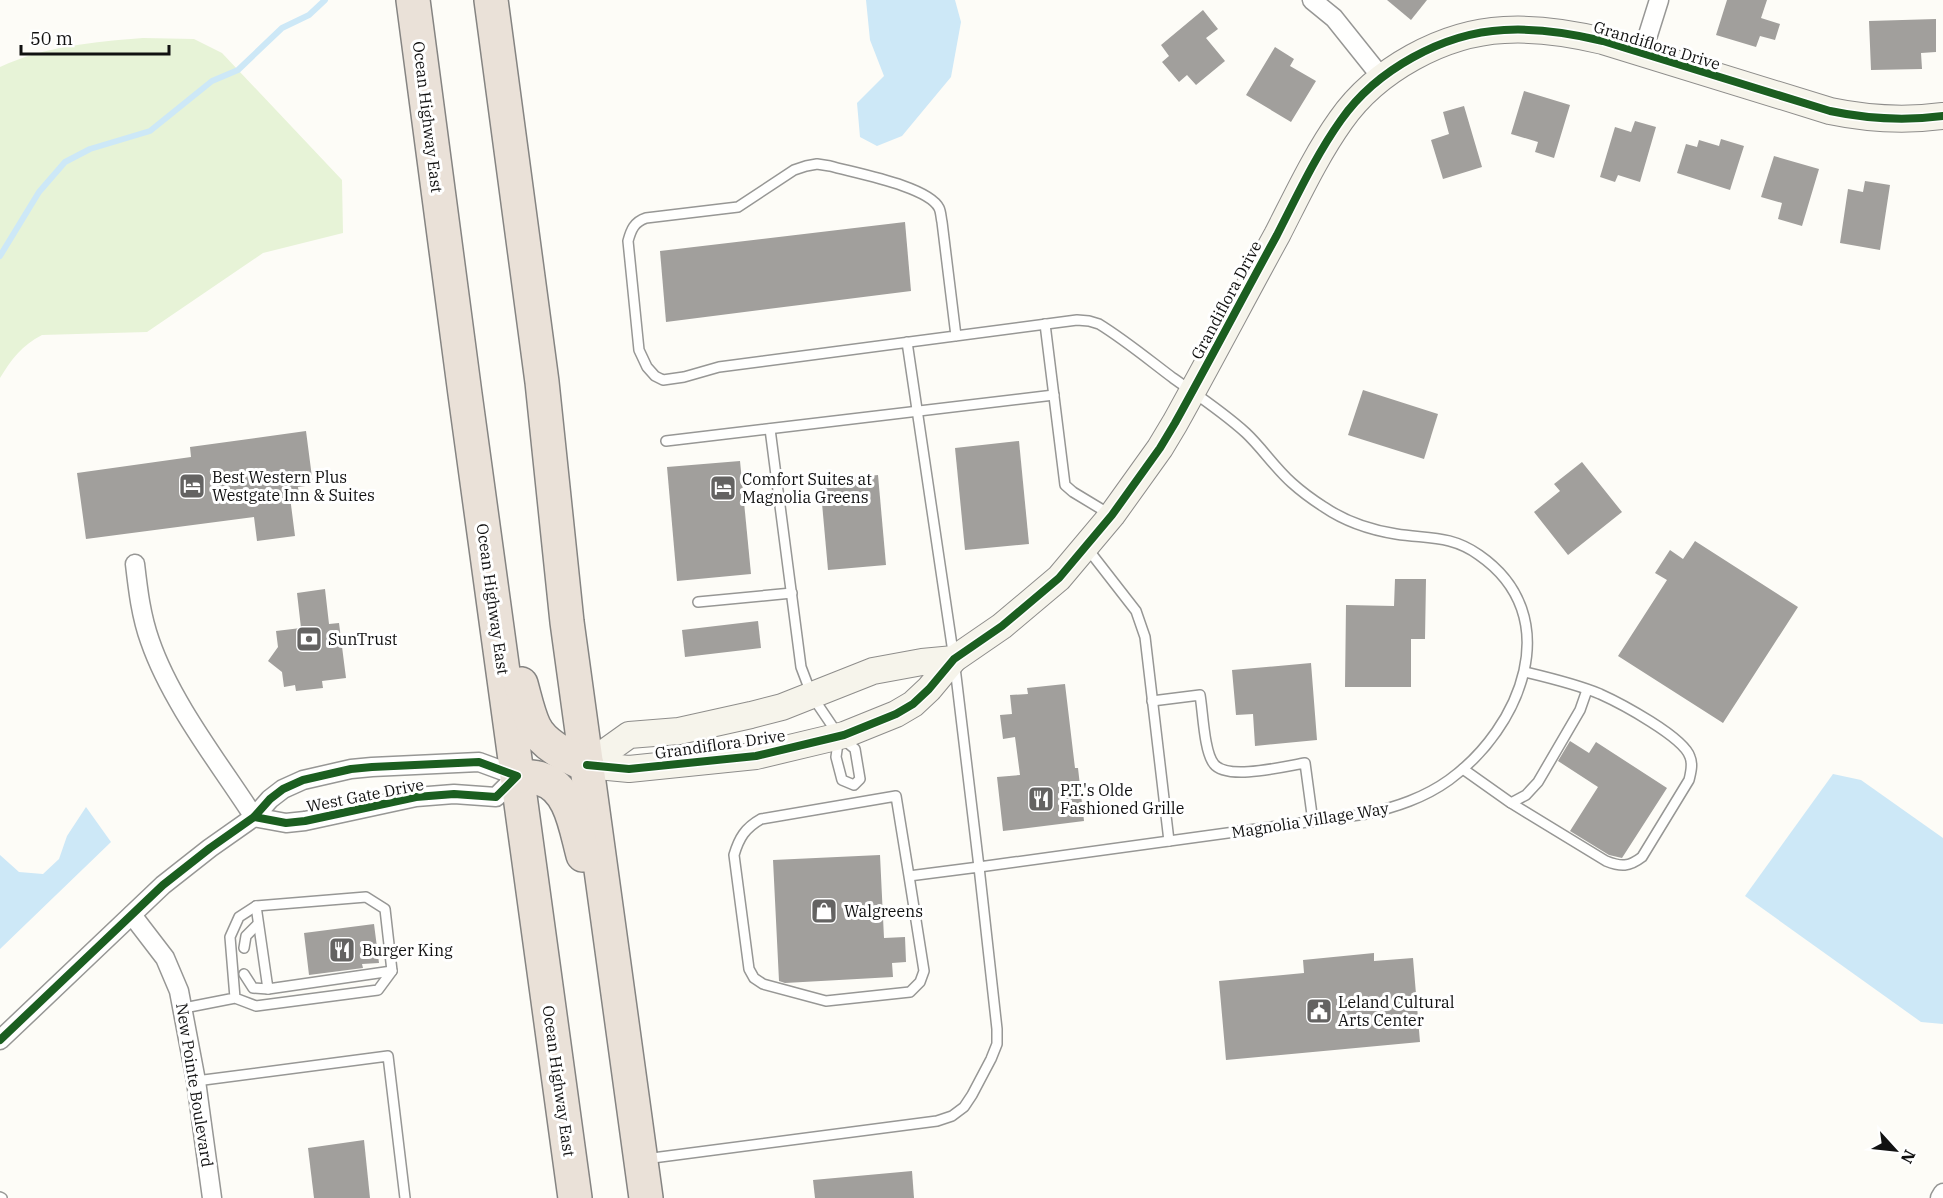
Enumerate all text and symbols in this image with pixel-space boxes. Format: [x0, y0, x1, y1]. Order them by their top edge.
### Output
street label: Grandiflora Drive [1591, 16, 1723, 74]
scale bar [21, 18, 170, 56]
text: 50 m [30, 27, 73, 50]
street label: Ocean Highway East [409, 40, 447, 194]
street label: Grandiflora Drive [1186, 237, 1266, 363]
place label: Best Western Plus Westgate Inn & Suites [212, 467, 375, 505]
place label: Comfort Suites at Magnolia Greens [742, 469, 872, 507]
hotel icon: Best Western Plus Westgate Inn & Suites [177, 471, 207, 501]
hotel icon: Comfort Suites at Magnolia Greens [708, 473, 738, 503]
street label: Ocean Highway East [472, 522, 514, 676]
bank icon: SunTrust [294, 624, 324, 654]
place label: SunTrust [328, 629, 398, 649]
street label: Grandiflora Drive [654, 725, 786, 763]
street label: West Gate Drive [305, 774, 425, 816]
place label: P.T.'s Olde Fashioned Grille [1060, 780, 1184, 818]
restaurant icon: P.T.'s Olde Fashioned Grille [1026, 784, 1056, 814]
street label: Magnolia Village Way [1230, 798, 1391, 842]
shop icon: Walgreens [809, 896, 839, 926]
place label: Walgreens [844, 901, 923, 921]
restaurant icon: Burger King [327, 935, 357, 965]
place label: Burger King [362, 940, 453, 960]
place label: Leland Cultural Arts Center [1338, 992, 1455, 1030]
public building icon: Leland Cultural Arts Center [1304, 996, 1334, 1026]
street label: New Pointe Boulevard [172, 1002, 218, 1169]
street label: Ocean Highway East [538, 1004, 580, 1158]
north arrow [1865, 1120, 1925, 1180]
text: N [1897, 1147, 1920, 1167]

